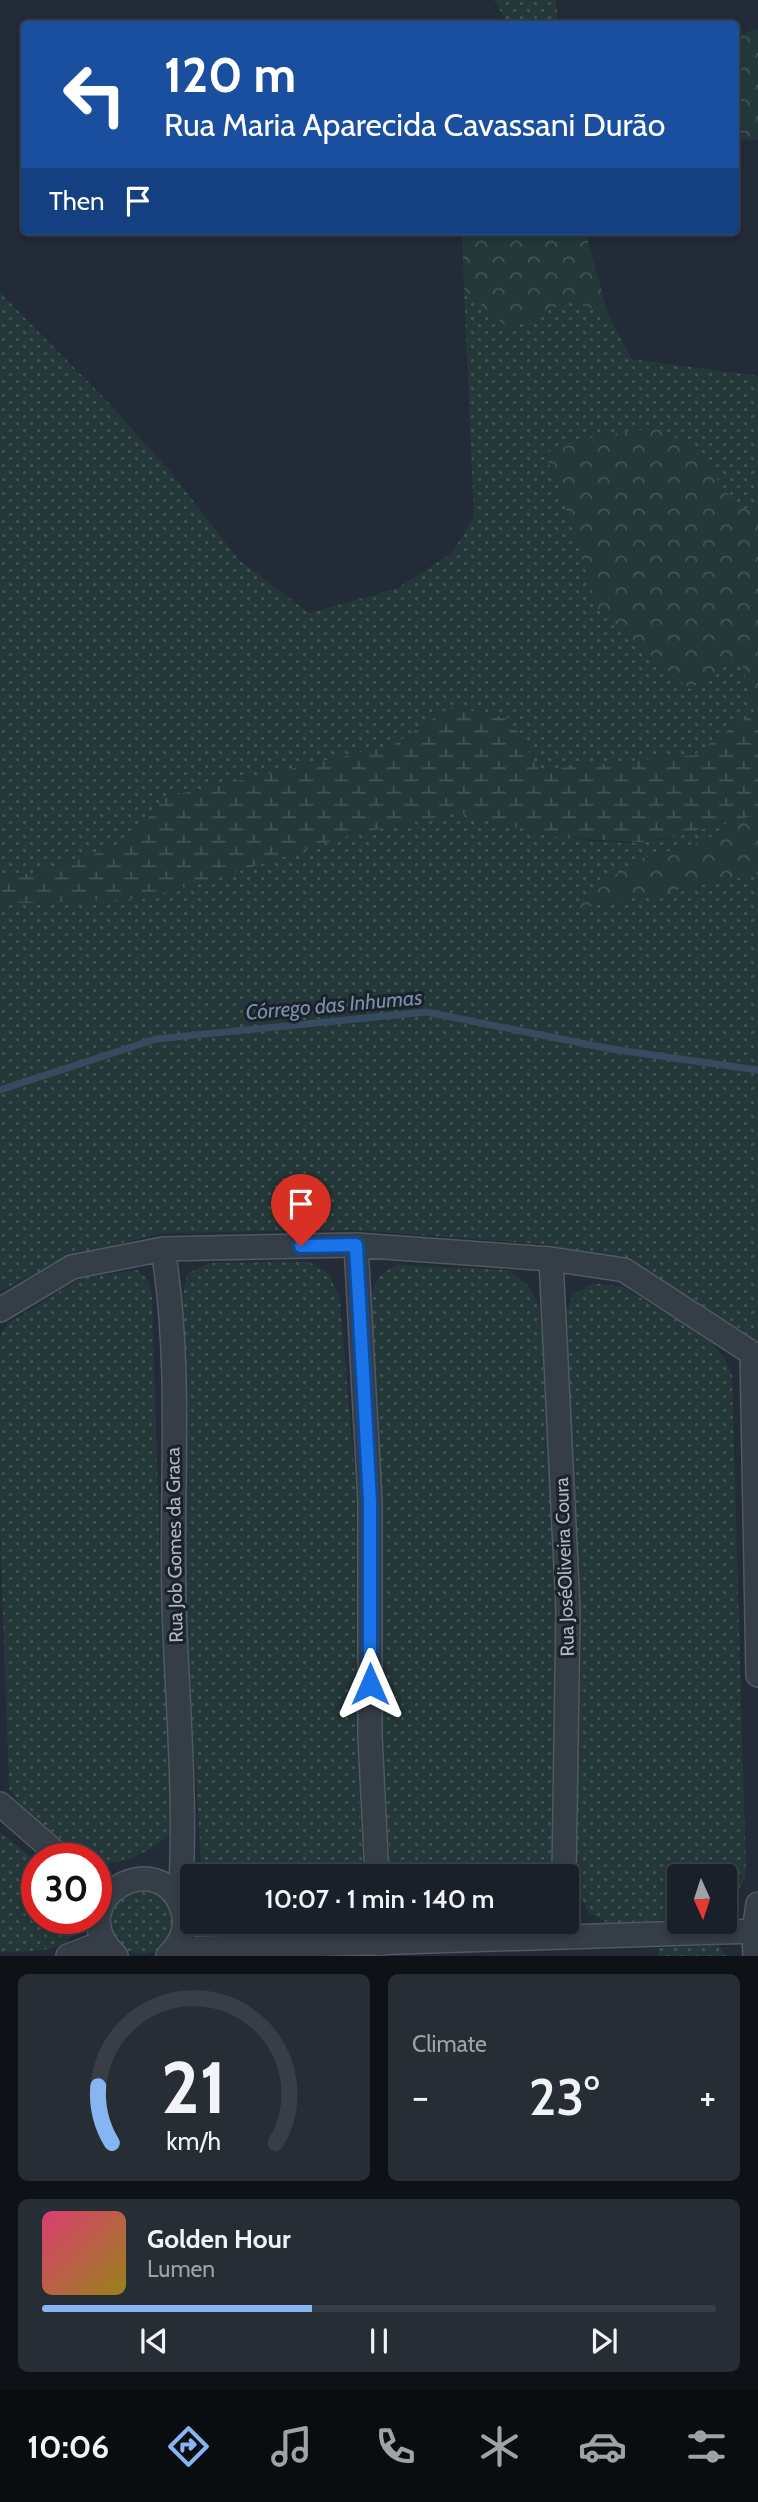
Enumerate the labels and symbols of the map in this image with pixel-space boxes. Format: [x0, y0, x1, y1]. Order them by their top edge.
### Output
water label: Córrego das Inhumas [245, 984, 423, 1025]
pin [271, 1174, 331, 1246]
street label: Rua Job Gomes da Graca [161, 1447, 188, 1643]
street label: Rua JoséOliveira Coura [550, 1477, 579, 1657]
position arrow [333, 1647, 407, 1721]
speed limit sign: 30 [21, 1843, 112, 1934]
north arrow [667, 1864, 737, 1934]

